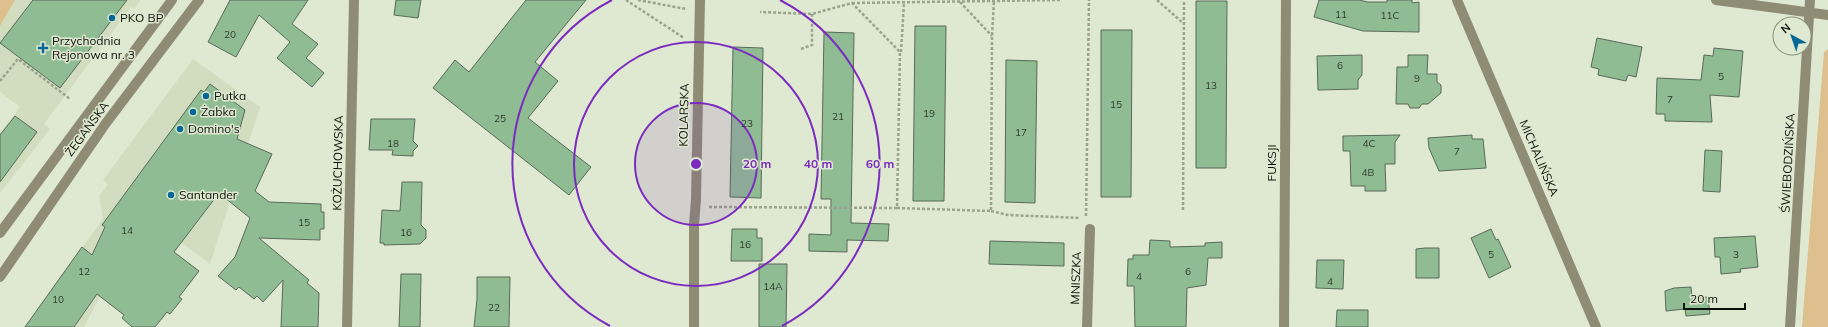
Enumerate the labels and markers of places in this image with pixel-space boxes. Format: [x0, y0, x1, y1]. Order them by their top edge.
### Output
place label: PKO BP [120, 10, 164, 25]
marker: PKO BP [107, 13, 117, 23]
place label: Przychodnia Rejonowa nr. 3 [52, 33, 135, 62]
marker: Przychodnia Rejonowa nr. 3 [37, 42, 49, 54]
place label: Putka [214, 88, 246, 103]
marker: Putka [201, 91, 211, 101]
place label: Żabka [201, 104, 236, 119]
marker: Żabka [188, 107, 198, 117]
place label: Domino's [188, 121, 240, 136]
marker: Domino's [175, 124, 185, 134]
centre of rings [689, 157, 703, 171]
place label: Santander [179, 187, 238, 202]
marker: Santander [166, 190, 176, 200]

